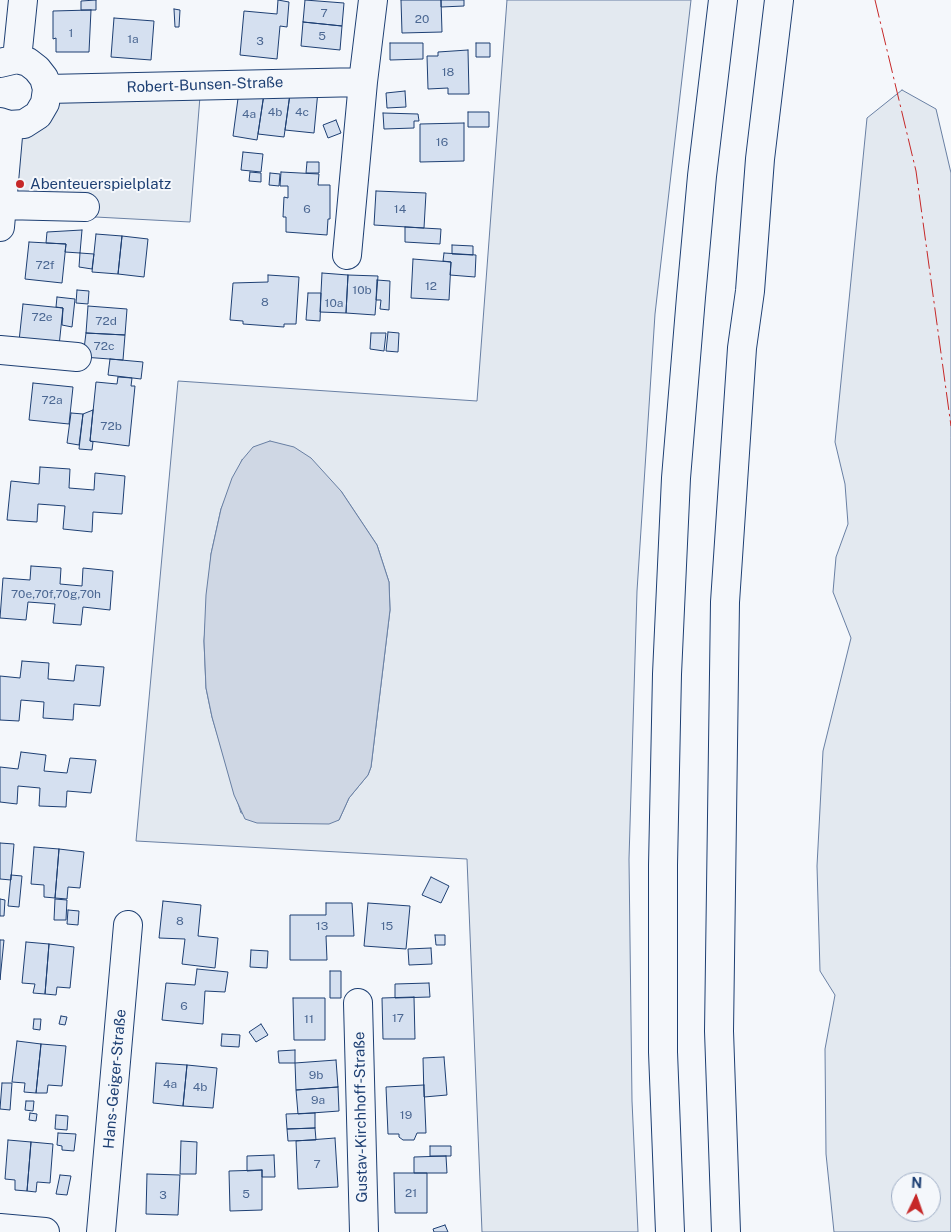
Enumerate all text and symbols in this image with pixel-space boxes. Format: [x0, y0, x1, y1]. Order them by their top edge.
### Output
house number: 7 [320, 6, 328, 20]
house number: 20 [415, 12, 429, 26]
house number: 1 [69, 26, 73, 40]
house number: 5 [318, 29, 326, 43]
house number: 1a [127, 32, 139, 46]
house number: 3 [256, 34, 264, 48]
house number: 18 [442, 65, 454, 79]
street label: Robert-Bunsen-Straße [126, 73, 284, 97]
house number: 4b [268, 105, 282, 119]
house number: 4c [295, 105, 309, 119]
house number: 4a [242, 107, 256, 121]
house number: 16 [436, 135, 448, 149]
place label: Abenteuerspielplatz [30, 175, 171, 193]
marker: Abenteuerspielplatz [14, 178, 26, 190]
house number: 6 [303, 202, 311, 216]
house number: 14 [394, 202, 406, 216]
house number: 72f [35, 258, 55, 272]
house number: 12 [425, 279, 437, 293]
house number: 10b [352, 283, 372, 297]
house number: 8 [261, 295, 269, 309]
house number: 10a [325, 296, 343, 310]
house number: 72e [31, 310, 53, 324]
house number: 72d [95, 314, 117, 328]
house number: 72c [94, 339, 114, 353]
house number: 72a [41, 393, 63, 407]
house number: 72b [100, 419, 122, 433]
house number: 70e,70f,70g,70h [11, 587, 101, 601]
house number: 8 [176, 914, 184, 928]
house number: 13 [316, 919, 328, 933]
house number: 15 [381, 919, 393, 933]
house number: 6 [180, 999, 188, 1013]
street label: Hans-Geiger-Straße [100, 1008, 130, 1150]
house number: 17 [392, 1011, 404, 1025]
house number: 11 [304, 1012, 314, 1026]
street label: Gustav-Kirchhoff-Straße [351, 1031, 371, 1203]
house number: 9b [309, 1068, 323, 1082]
house number: 4a [163, 1077, 177, 1091]
house number: 4b [193, 1080, 207, 1094]
house number: 9a [311, 1093, 325, 1107]
house number: 19 [400, 1108, 412, 1122]
house number: 7 [313, 1157, 321, 1171]
north arrow [891, 1172, 941, 1222]
text: N [911, 1175, 923, 1191]
house number: 21 [405, 1186, 417, 1200]
house number: 5 [242, 1187, 250, 1201]
house number: 3 [159, 1188, 167, 1202]

